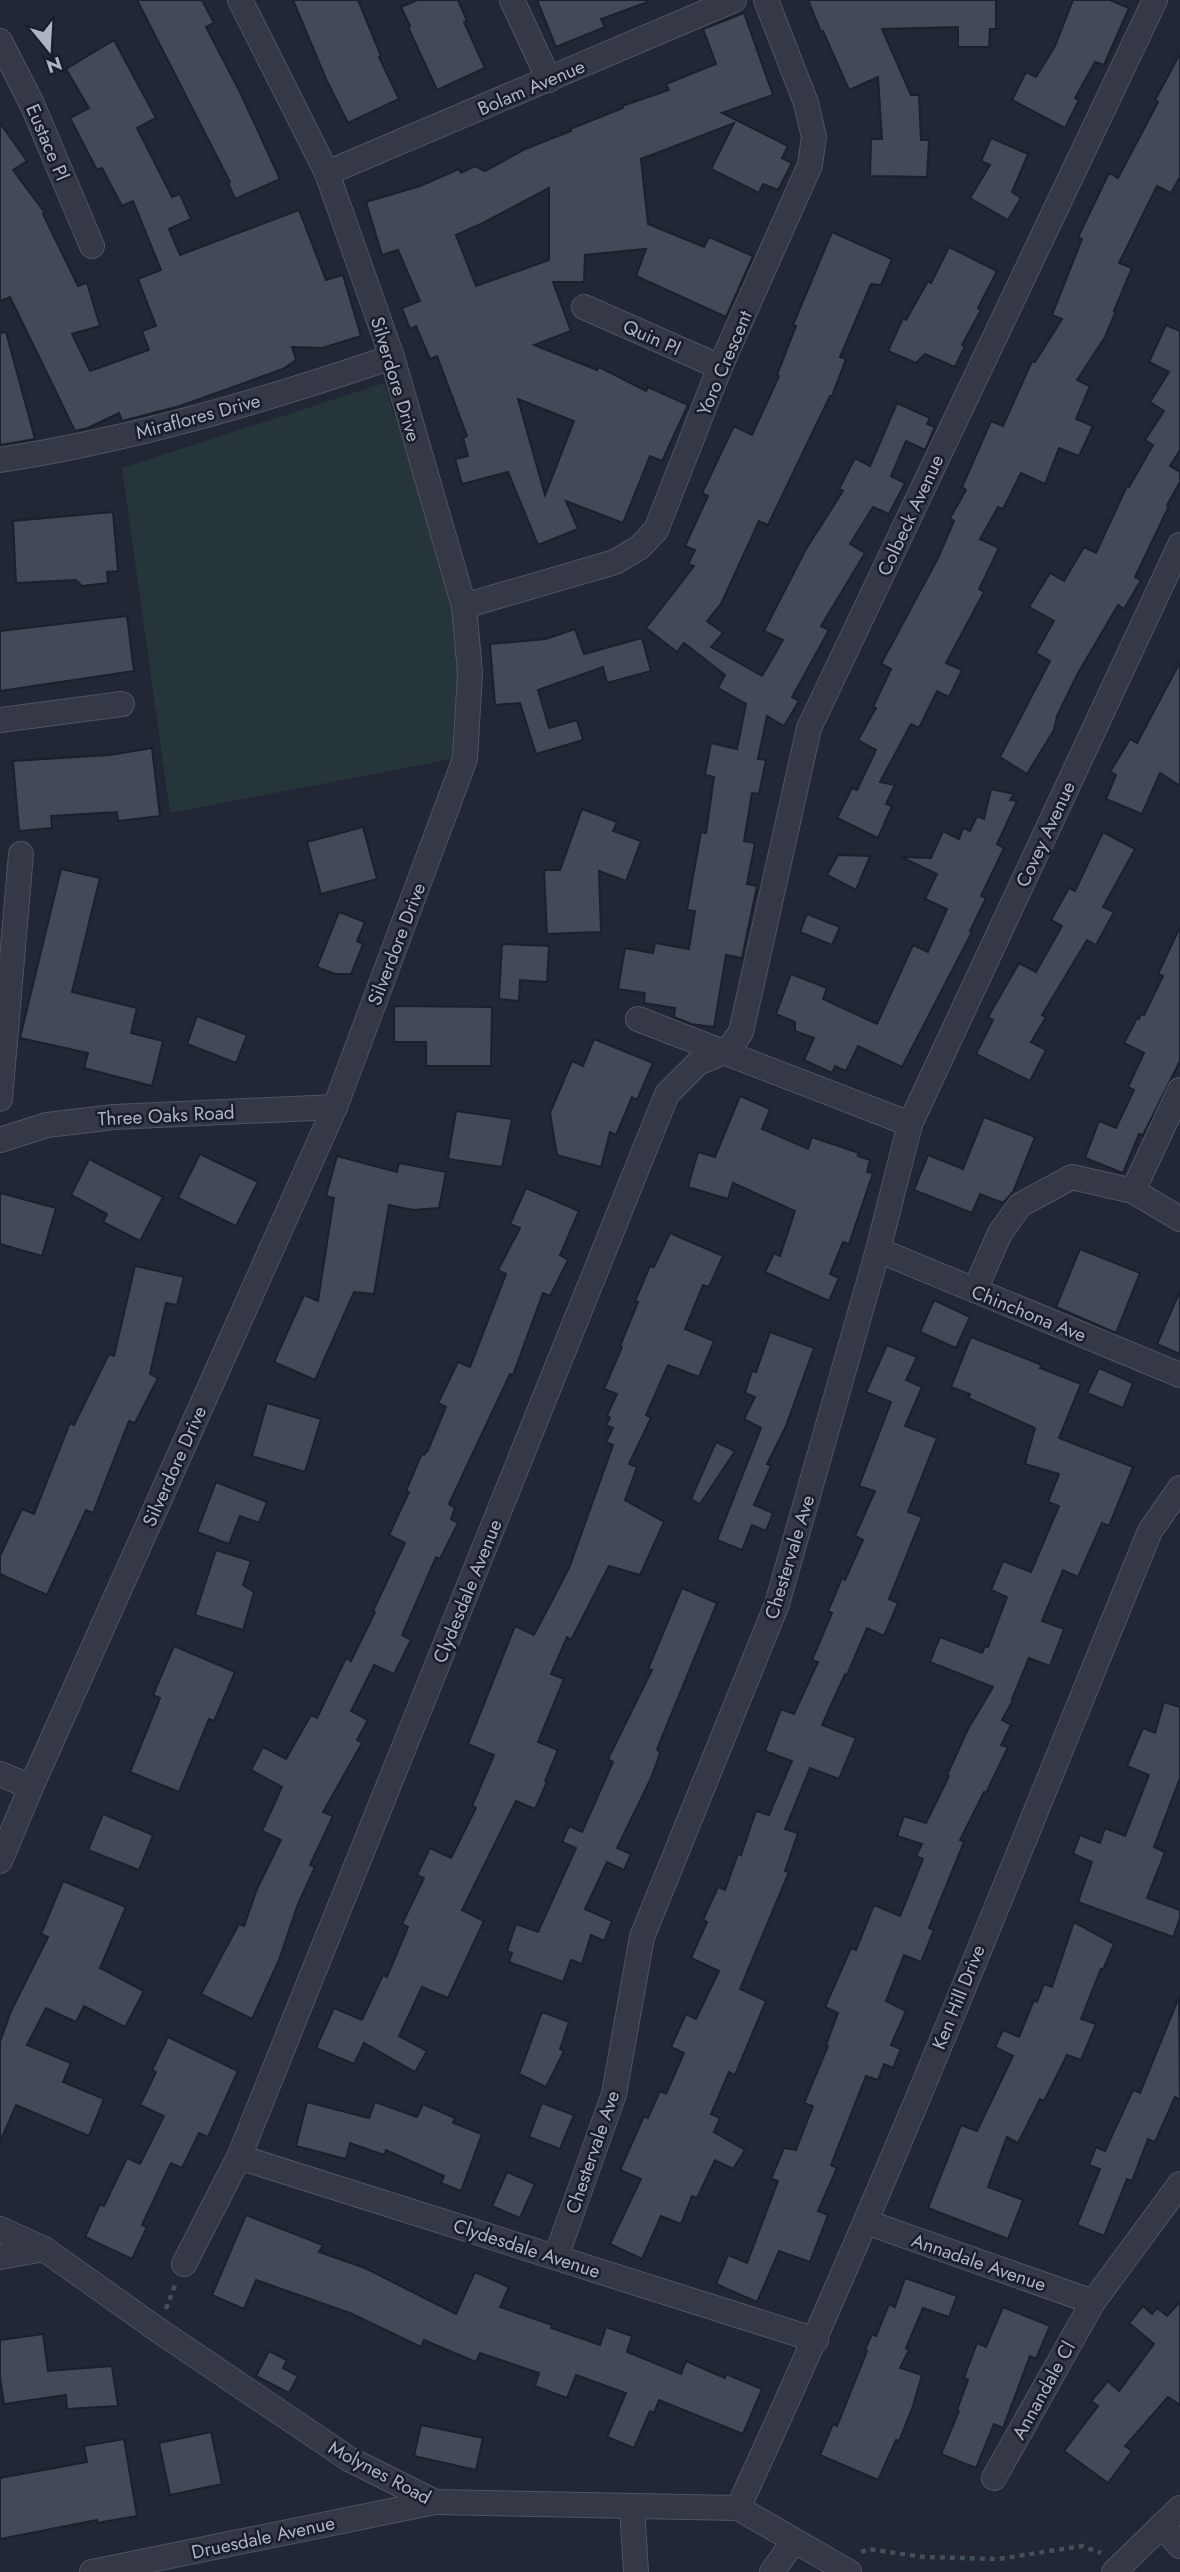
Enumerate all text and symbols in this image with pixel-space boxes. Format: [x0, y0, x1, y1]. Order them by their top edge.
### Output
north arrow [14, 14, 84, 84]
text: N [43, 50, 65, 80]
street label: Bolam Avenue [473, 53, 589, 122]
street label: Eustace Pl [19, 100, 76, 185]
street label: Yoro Crescent [690, 306, 759, 420]
street label: Silverdore Drive [364, 313, 427, 445]
street label: Quin Pl [619, 313, 685, 362]
street label: Miraflores Drive [133, 387, 264, 446]
street label: Colbeck Avenue [871, 450, 950, 580]
street label: Covey Avenue [1009, 777, 1082, 892]
street label: Silverdore Drive [361, 879, 432, 1009]
street label: Three Oaks Road [97, 1098, 235, 1133]
street label: Chinchona Ave [967, 1278, 1090, 1349]
street label: Silverdore Drive [136, 1401, 213, 1531]
street label: Chestervale Ave [758, 1491, 821, 1623]
street label: Clydesdale Avenue [426, 1515, 509, 1667]
street label: Ken Hill Drive [925, 1941, 992, 2054]
street label: Chestervale Ave [559, 2087, 626, 2217]
street label: Clydesdale Avenue [450, 2212, 604, 2285]
street label: Annadale Avenue [908, 2227, 1050, 2298]
street label: Annandale Cl [1005, 2336, 1082, 2444]
street label: Molynes Road [324, 2434, 436, 2511]
street label: Druesdale Avenue [189, 2509, 337, 2566]

